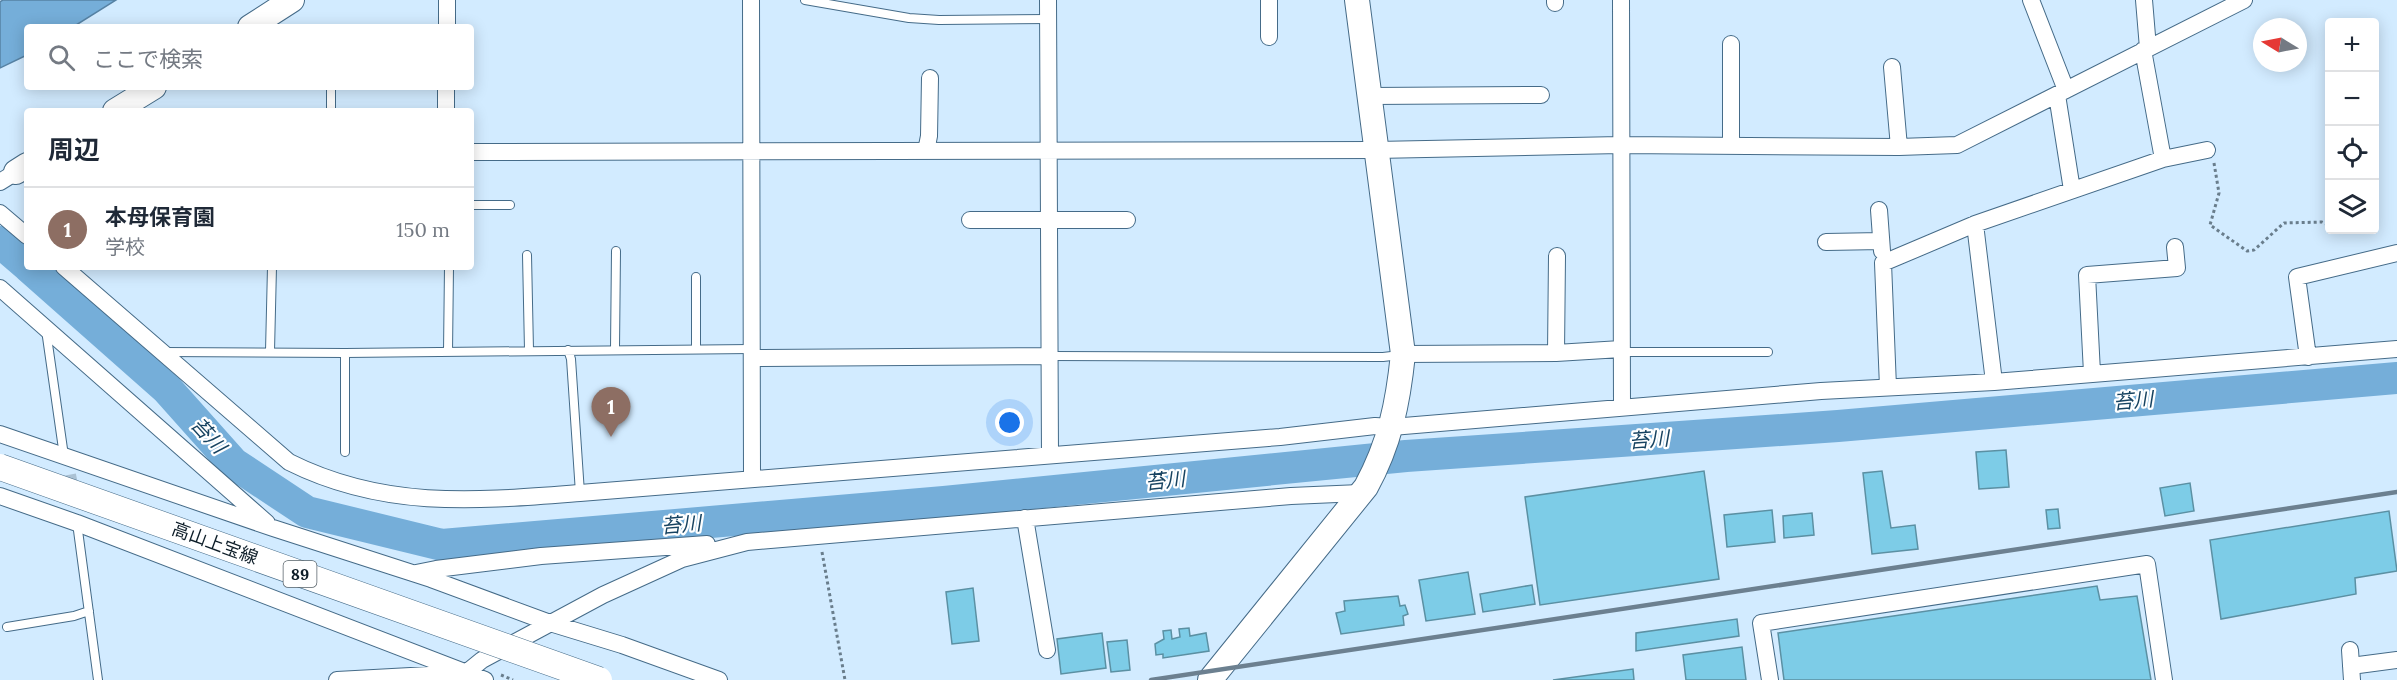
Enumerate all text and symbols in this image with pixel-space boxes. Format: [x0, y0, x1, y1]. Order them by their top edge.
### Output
north arrow [2253, 18, 2307, 72]
map controls [2325, 18, 2379, 234]
button: + [2325, 18, 2379, 72]
search box [24, 24, 474, 90]
icon: search [45, 41, 78, 74]
text: ここで検索 [93, 45, 203, 73]
button: − [2325, 72, 2379, 126]
button: locate [2325, 126, 2379, 180]
text: 周辺 [48, 133, 100, 166]
button: layers [2325, 180, 2379, 234]
text: 本母保育園 [105, 203, 215, 231]
text: 1 [63, 217, 72, 242]
text: 150 m [396, 217, 450, 242]
text: 学校 [105, 234, 145, 259]
water label: 苔川 [2112, 386, 2156, 414]
pin: 1 [592, 388, 630, 437]
your location [995, 408, 1024, 437]
water label: 苔川 [186, 412, 233, 460]
water label: 苔川 [1628, 425, 1672, 453]
water label: 苔川 [1144, 465, 1188, 495]
water label: 苔川 [660, 510, 704, 538]
street label: 高山上宝線 [169, 517, 261, 569]
road number: 89 [284, 561, 316, 587]

